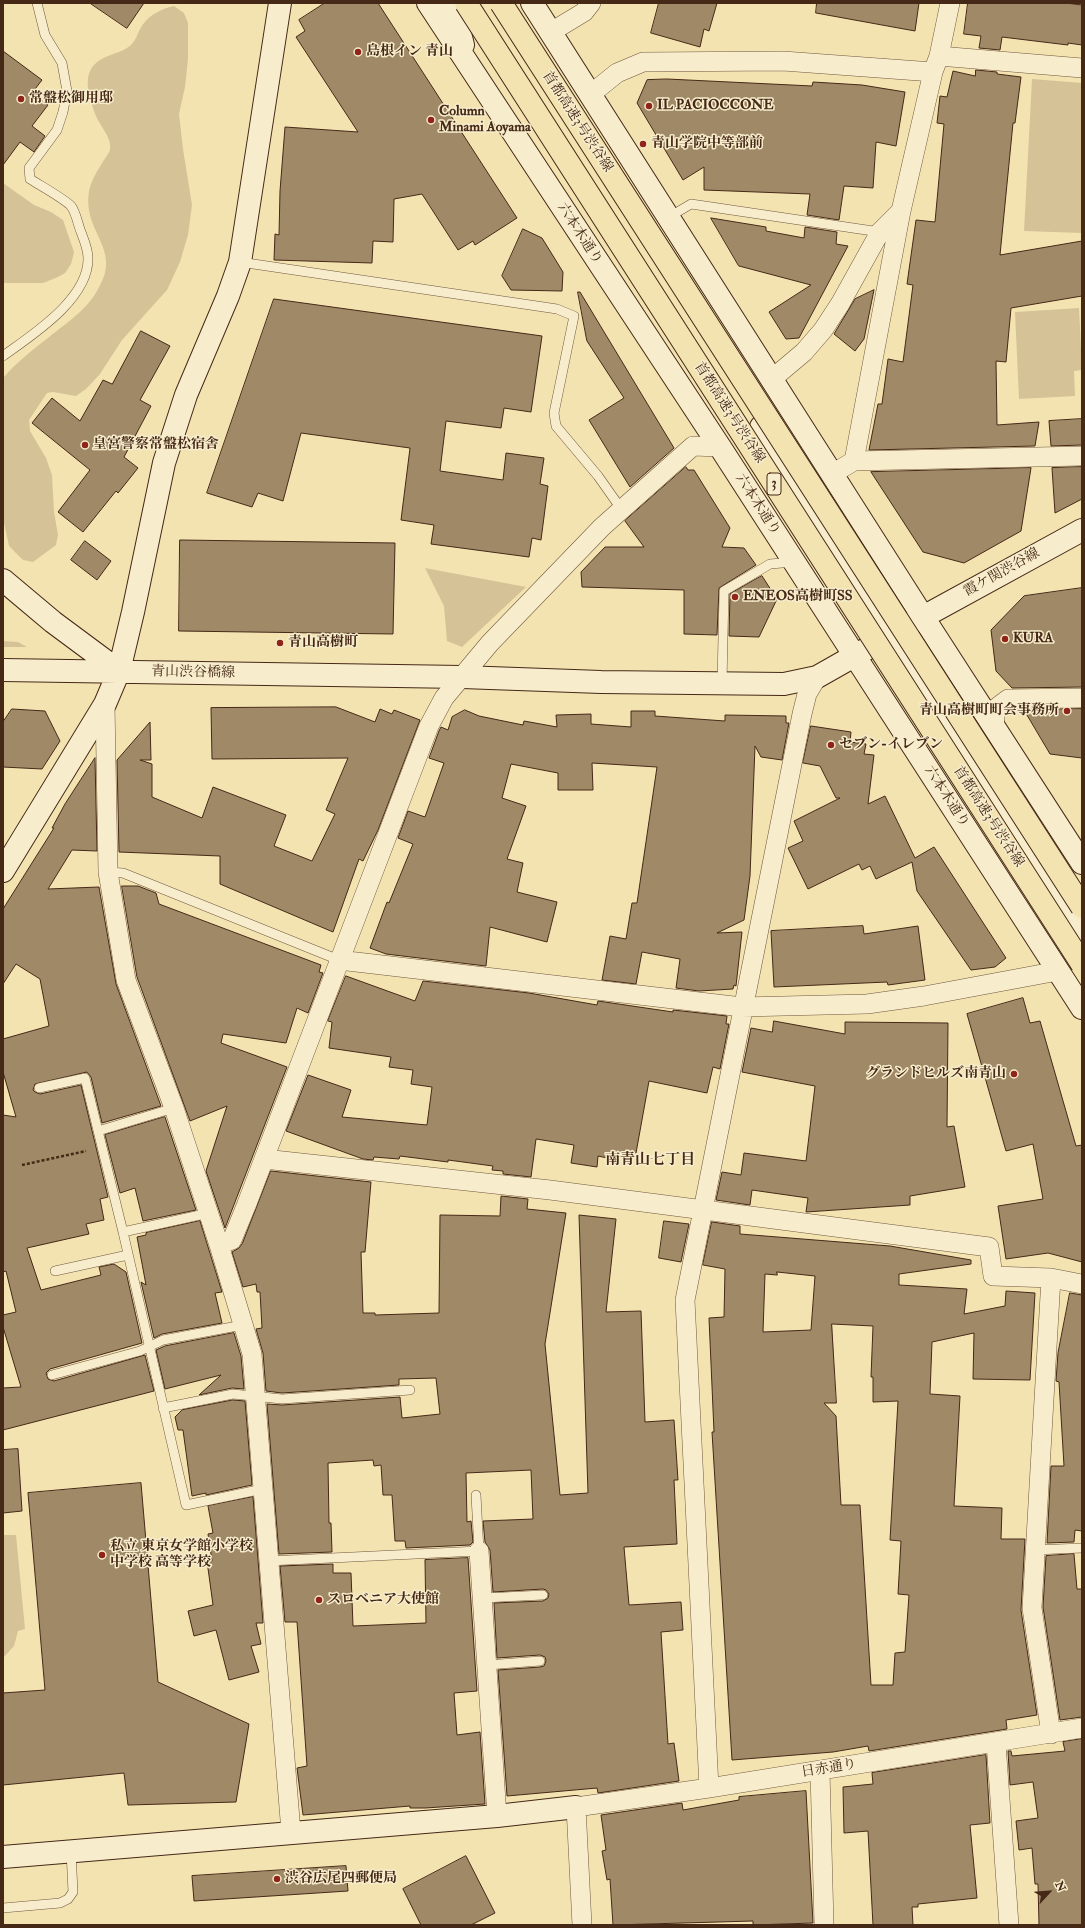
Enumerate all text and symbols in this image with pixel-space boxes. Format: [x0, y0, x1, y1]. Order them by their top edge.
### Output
place label: 島根イン 青山 [366, 44, 453, 60]
marker: 島根イン 青山 [353, 47, 363, 57]
street label: 首都高速3号渋谷線 [538, 68, 616, 176]
place label: 常盤松御用邸 [29, 91, 113, 107]
marker: 常盤松御用邸 [16, 94, 26, 104]
place label: IL PACIOCCONE [657, 98, 774, 114]
marker: IL PACIOCCONE [644, 101, 654, 111]
place label: Column Minami Aoyama [439, 104, 531, 136]
marker: Column Minami Aoyama [426, 115, 436, 125]
place label: 青山学院中等部前 [651, 136, 763, 152]
marker: 青山学院中等部前 [638, 139, 648, 149]
street label: 六本木通り [553, 200, 605, 268]
street label: 首都高速3号渋谷線 [690, 359, 768, 467]
place label: 皇宮警察常盤松宿舎 [93, 437, 219, 453]
marker: 皇宮警察常盤松宿舎 [80, 440, 90, 450]
street label: 六本木通り [731, 471, 783, 539]
road number: 3 [767, 473, 781, 495]
street label: 霞ケ関渋谷線 [961, 545, 1043, 601]
place label: ENEOS高樹町SS [743, 589, 852, 605]
marker: ENEOS高樹町SS [730, 592, 740, 602]
place label: KURA [1013, 631, 1053, 647]
marker: KURA [1000, 634, 1010, 644]
place label: 青山高樹町 [288, 635, 358, 651]
marker: 青山高樹町 [275, 638, 285, 648]
street label: 青山渋谷橋線 [151, 664, 235, 682]
place label: 青山高樹町町会事務所 [919, 703, 1059, 719]
marker: 青山高樹町町会事務所 [1062, 706, 1072, 716]
place label: セブン-イレブン [839, 737, 943, 753]
marker: セブン-イレブン [826, 740, 836, 750]
street label: 六本木通り [920, 763, 972, 831]
street label: 首都高速3号渋谷線 [949, 763, 1027, 871]
place label: グランドヒルズ南青山 [866, 1066, 1006, 1082]
marker: グランドヒルズ南青山 [1009, 1069, 1019, 1079]
district label: 南青山七丁目 [605, 1152, 695, 1170]
place label: 私立 東京女学館小学校 中学校 高等学校 [110, 1539, 253, 1572]
marker: 私立 東京女学館小学校 中学校 高等学校 [97, 1550, 107, 1560]
place label: スロベニア大使館 [327, 1592, 439, 1608]
marker: スロベニア大使館 [314, 1595, 324, 1605]
street label: 日赤通り [800, 1756, 858, 1782]
place label: 渋谷広尾四郵便局 [285, 1871, 397, 1887]
north arrow [1029, 1872, 1069, 1912]
marker: 渋谷広尾四郵便局 [272, 1874, 282, 1884]
text: N [1052, 1879, 1068, 1894]

